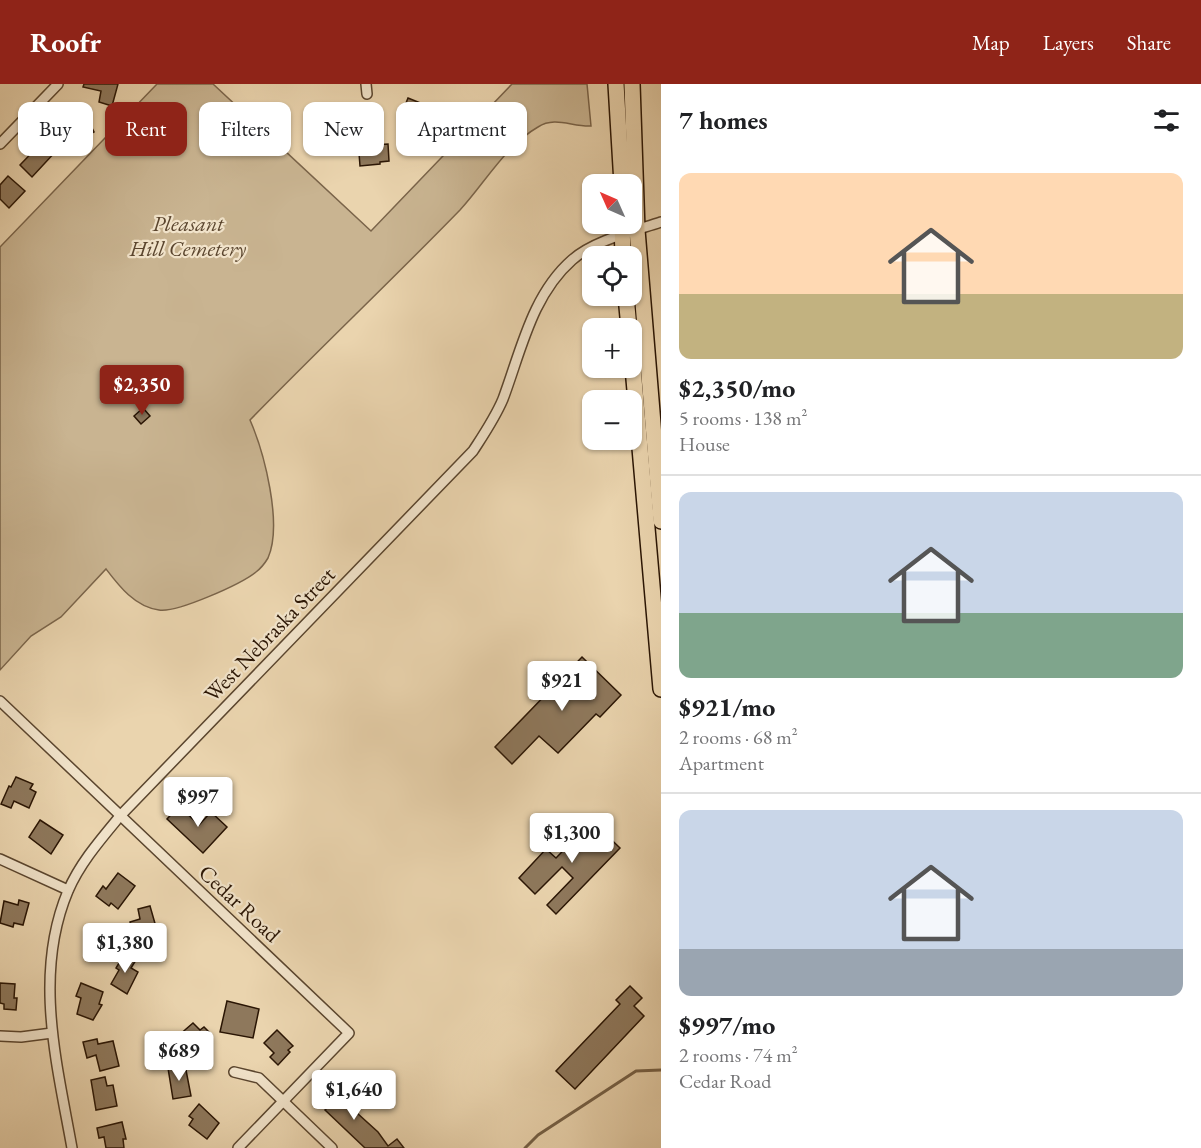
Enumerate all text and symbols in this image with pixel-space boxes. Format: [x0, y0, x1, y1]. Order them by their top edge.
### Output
text: Roofr [30, 24, 101, 60]
text: Map [972, 29, 1010, 56]
text: Layers [1043, 29, 1094, 56]
text: Share [1127, 29, 1171, 56]
chip: Buy [18, 102, 93, 156]
chip: Rent [105, 102, 187, 156]
chip: Filters [199, 102, 291, 156]
chip: New [303, 102, 384, 156]
chip: Apartment [396, 102, 527, 156]
text: 7 homes [679, 103, 768, 137]
icon: filters [1150, 104, 1183, 137]
north arrow [582, 174, 642, 234]
map controls [582, 174, 642, 450]
park label: Pleasant Hill Cemetery [129, 209, 246, 263]
icon: home [877, 212, 985, 320]
button: locate [582, 246, 642, 306]
button: + [582, 318, 642, 378]
pin: $2,350 [93, 365, 191, 416]
text: $2,350 [114, 371, 170, 397]
text: $2,350/mo [679, 371, 795, 405]
button: − [582, 390, 642, 450]
text: 5 rooms · 138 m² [679, 405, 807, 431]
text: House [679, 431, 730, 457]
icon: home [877, 531, 985, 639]
street label: West Nebraska Street [197, 560, 341, 708]
pin: $921 [526, 661, 598, 712]
text: $921 [542, 667, 582, 693]
text: $921/mo [679, 690, 775, 724]
text: 2 rooms · 68 m² [679, 724, 798, 750]
text: Apartment [679, 750, 764, 776]
pin: $997 [162, 777, 234, 828]
text: $997 [178, 783, 218, 809]
pin: $1,300 [523, 813, 621, 864]
text: $1,300 [544, 819, 600, 845]
icon: home [877, 849, 985, 957]
street label: Cedar Road [193, 858, 287, 949]
pin: $1,380 [76, 923, 174, 974]
text: $1,380 [97, 929, 153, 955]
text: $997/mo [679, 1008, 775, 1042]
pin: $689 [143, 1031, 215, 1082]
text: $689 [159, 1037, 199, 1063]
text: 2 rooms · 74 m² [679, 1042, 798, 1068]
text: Cedar Road [679, 1068, 771, 1094]
pin: $1,640 [305, 1070, 403, 1121]
text: $1,640 [326, 1076, 382, 1102]

